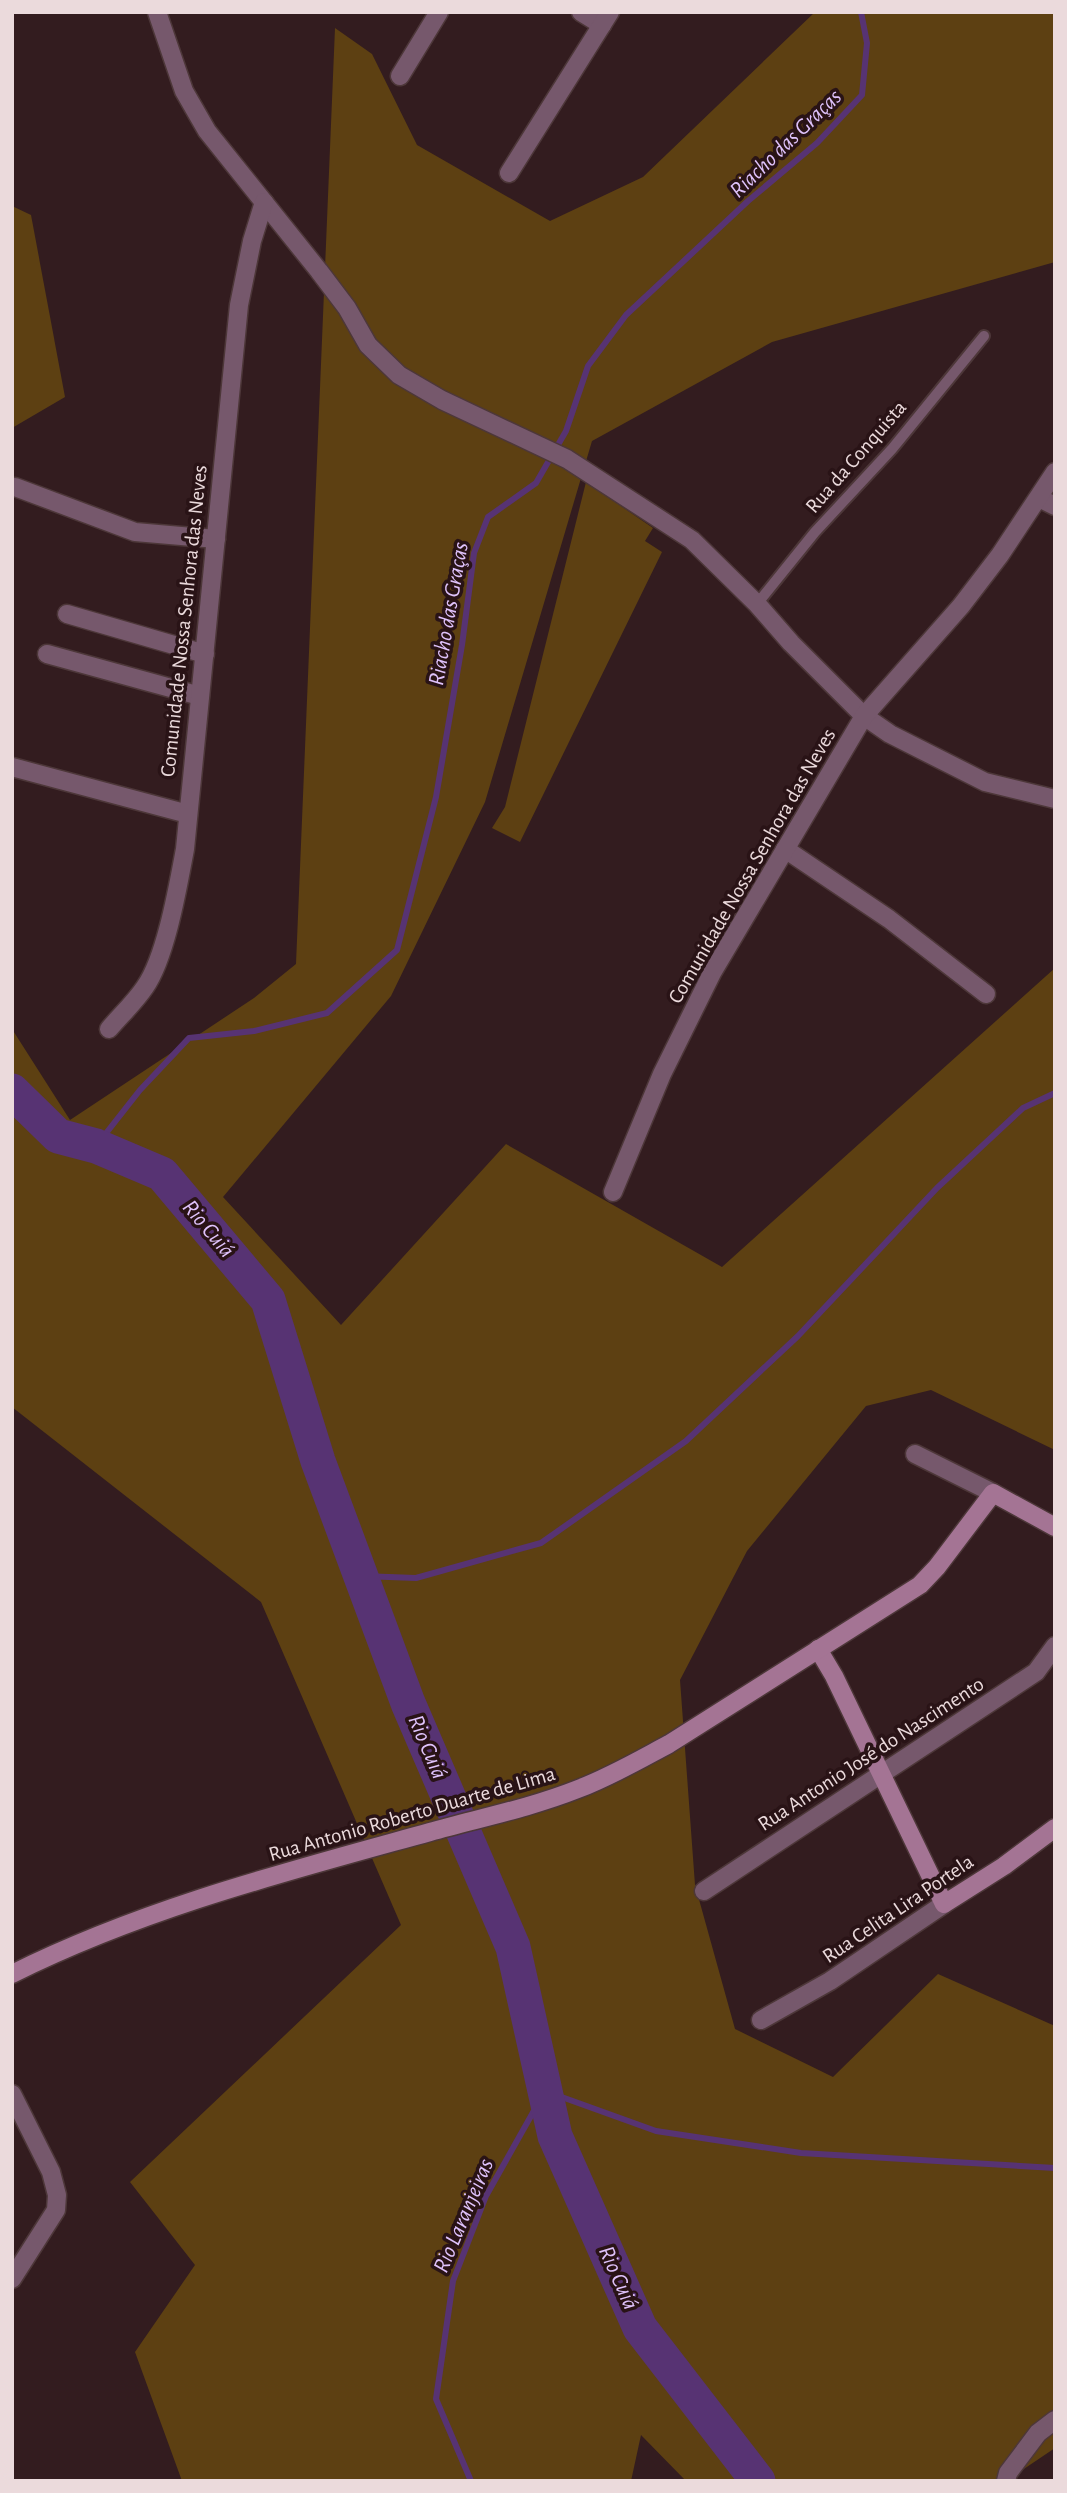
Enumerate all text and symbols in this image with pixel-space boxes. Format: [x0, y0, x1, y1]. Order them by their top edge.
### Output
water label: Riacho das Graças [726, 85, 846, 203]
street label: Rua da Conquista [802, 397, 910, 517]
street label: Comunidade Nossa Senhora das Neves [157, 464, 211, 778]
water label: Riacho das Graças [425, 541, 473, 687]
street label: Comunidade Nossa Senhora das Neves [665, 725, 839, 1007]
water label: Rio Cuiá [178, 1196, 238, 1262]
street label: Rua Antonio José do Nascimento [754, 1673, 988, 1835]
water label: Rio Cuiá [403, 1712, 451, 1782]
street label: Rua Antonio Roberto Duarte de Lima [266, 1763, 558, 1865]
street label: Rua Celita Lira Portela [819, 1851, 977, 1967]
water label: Rio Laranjeiras [430, 2156, 498, 2276]
water label: Rio Cuiá [594, 2243, 642, 2313]

